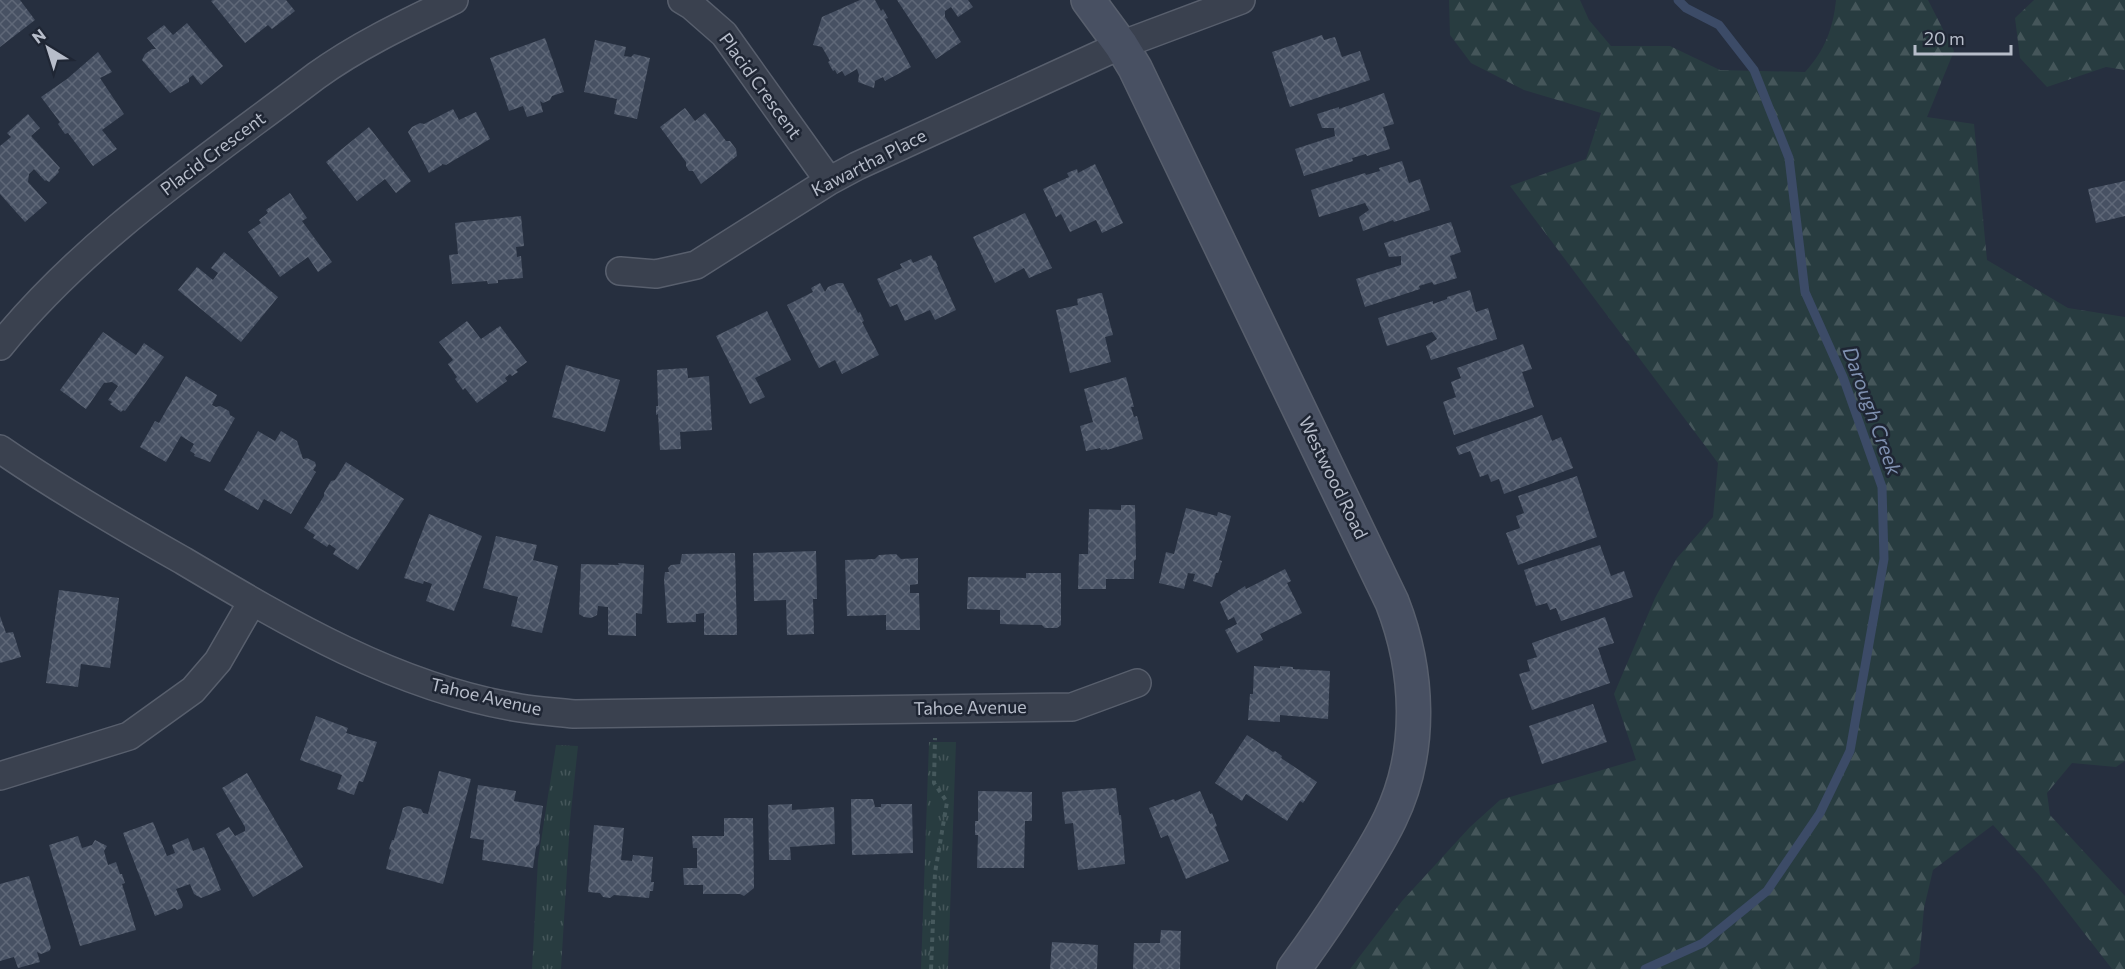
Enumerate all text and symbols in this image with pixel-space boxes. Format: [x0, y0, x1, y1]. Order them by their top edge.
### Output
north arrow [18, 18, 78, 78]
scale bar [1915, 18, 2011, 56]
text: N [28, 25, 49, 47]
text: 20 m [1924, 27, 1965, 49]
street label: Placid Crescent [715, 28, 807, 143]
street label: Placid Crescent [156, 107, 269, 200]
street label: Kawartha Place [807, 124, 930, 201]
water label: Darough Creek [1839, 343, 1908, 479]
street label: Westwood Road [1295, 413, 1373, 542]
street label: Tahoe Avenue [428, 673, 544, 720]
street label: Tahoe Avenue [913, 695, 1027, 719]

